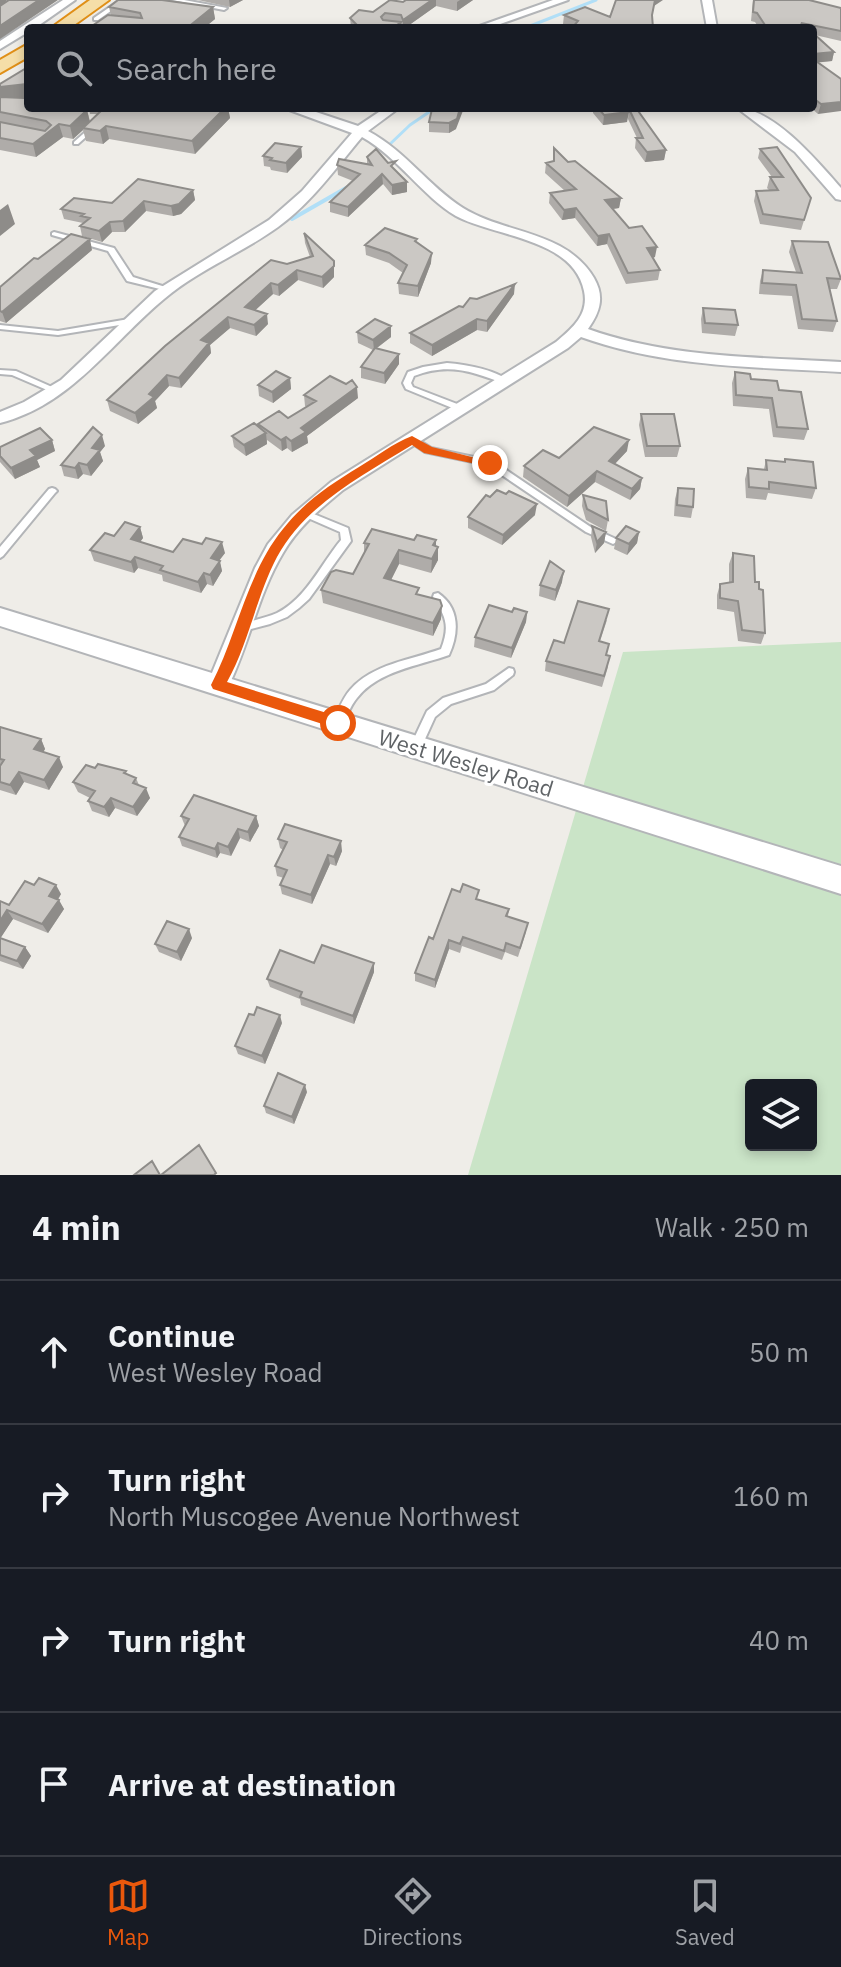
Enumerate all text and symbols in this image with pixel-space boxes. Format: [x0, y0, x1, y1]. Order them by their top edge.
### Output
search box [24, 24, 817, 112]
icon: search [52, 46, 96, 90]
text: Search here [116, 49, 277, 88]
route end [472, 445, 508, 481]
route start [320, 705, 356, 741]
street label: West Wesley Road [375, 722, 557, 803]
map controls [745, 1079, 817, 1151]
button: layers [745, 1079, 817, 1151]
text: 4 min [32, 1205, 121, 1249]
text: Walk · 250 m [655, 1210, 809, 1244]
text: Continue [108, 1316, 235, 1355]
icon: ahead [32, 1330, 76, 1374]
text: 50 m [749, 1335, 809, 1369]
text: West Wesley Road [108, 1355, 323, 1389]
text: Turn right [108, 1460, 246, 1499]
icon: right [32, 1474, 76, 1518]
text: 160 m [733, 1479, 809, 1513]
text: North Muscogee Avenue Northwest [108, 1499, 520, 1533]
icon: right [32, 1618, 76, 1662]
text: Turn right [108, 1621, 246, 1660]
text: 40 m [749, 1623, 809, 1657]
icon: arrive [32, 1762, 76, 1806]
text: Arrive at destination [108, 1765, 396, 1804]
tab: Map [106, 1874, 150, 1951]
tab: Directions [363, 1874, 463, 1951]
tab: Saved [675, 1874, 735, 1951]

